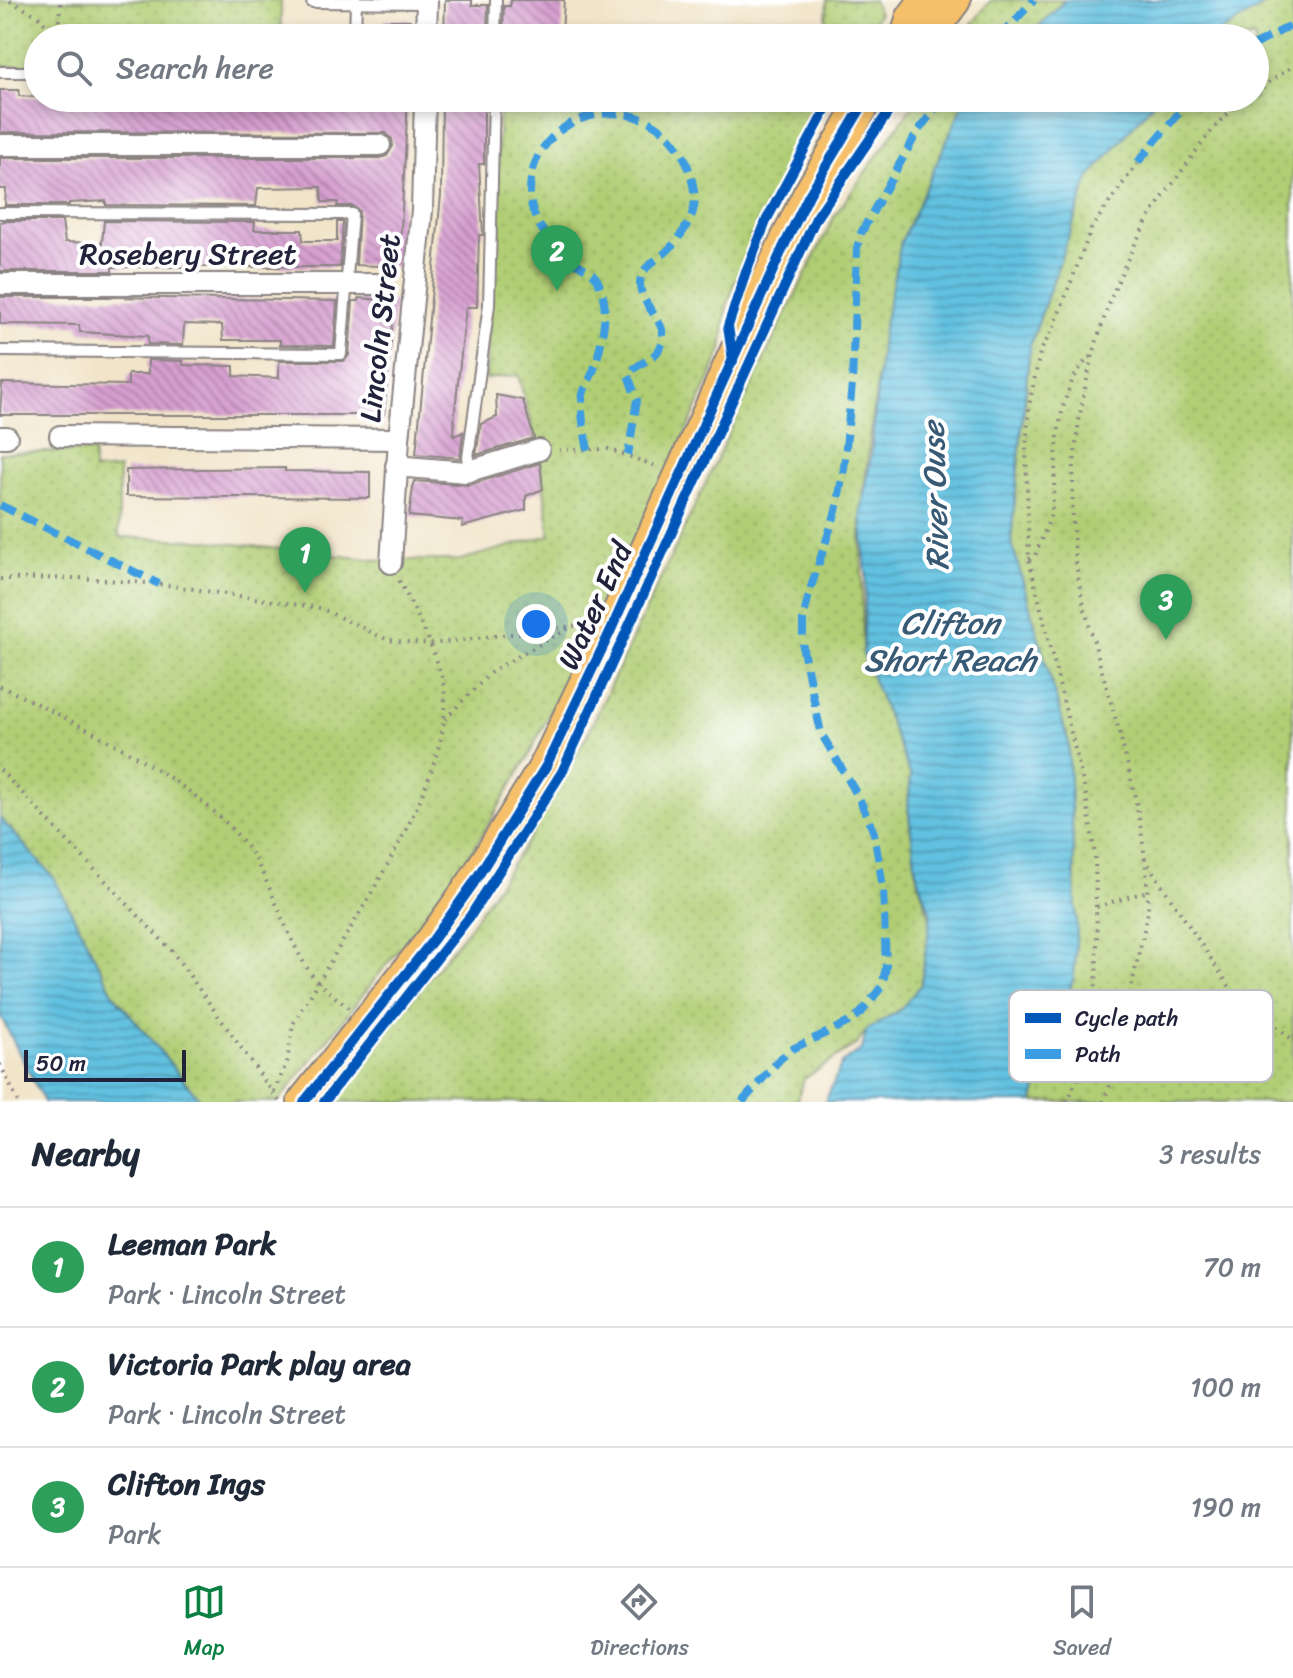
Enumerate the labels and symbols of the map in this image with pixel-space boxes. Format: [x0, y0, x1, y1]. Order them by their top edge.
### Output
pin: 2 [531, 225, 583, 291]
street label: Rosebery Street [79, 227, 297, 281]
street label: Lincoln Street [343, 231, 417, 425]
water label: River Ouse [904, 417, 967, 571]
pin: 1 [279, 527, 331, 593]
street label: Water End [542, 531, 649, 679]
pin: 3 [1140, 574, 1192, 640]
water label: Clifton Short Reach [864, 595, 1039, 689]
your location [516, 604, 556, 644]
legend [1009, 990, 1273, 1082]
text: Cycle path [1075, 999, 1178, 1038]
text: Path [1075, 1035, 1121, 1074]
scale bar [24, 1046, 186, 1082]

